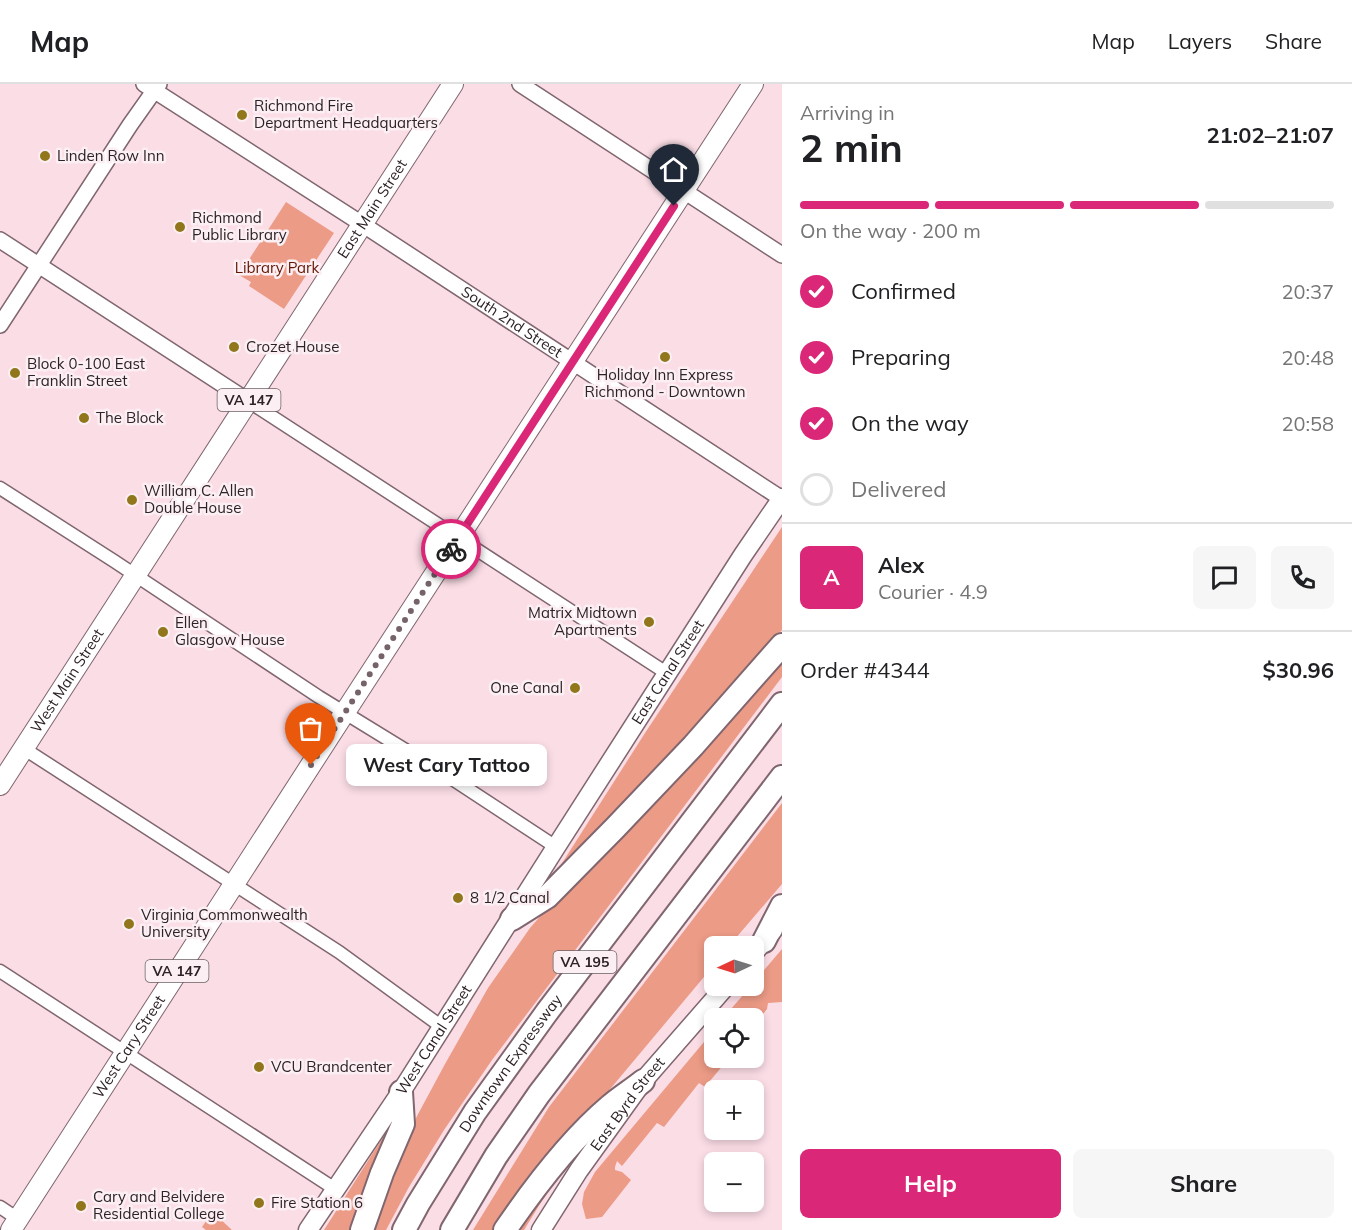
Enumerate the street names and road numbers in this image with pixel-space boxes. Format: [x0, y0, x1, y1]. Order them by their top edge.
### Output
street label: East Main Street [333, 156, 411, 262]
street label: South 2nd Street [458, 282, 566, 362]
road number: VA 147 [218, 389, 280, 411]
street label: East Canal Street [627, 616, 708, 728]
street label: West Main Street [26, 625, 108, 736]
road number: VA 195 [554, 951, 616, 973]
road number: VA 147 [146, 960, 208, 982]
street label: West Canal Street [392, 981, 475, 1098]
street label: Downtown Expressway [455, 990, 566, 1136]
street label: West Cary Street [89, 991, 169, 1102]
street label: East Byrd Street [586, 1053, 669, 1154]

